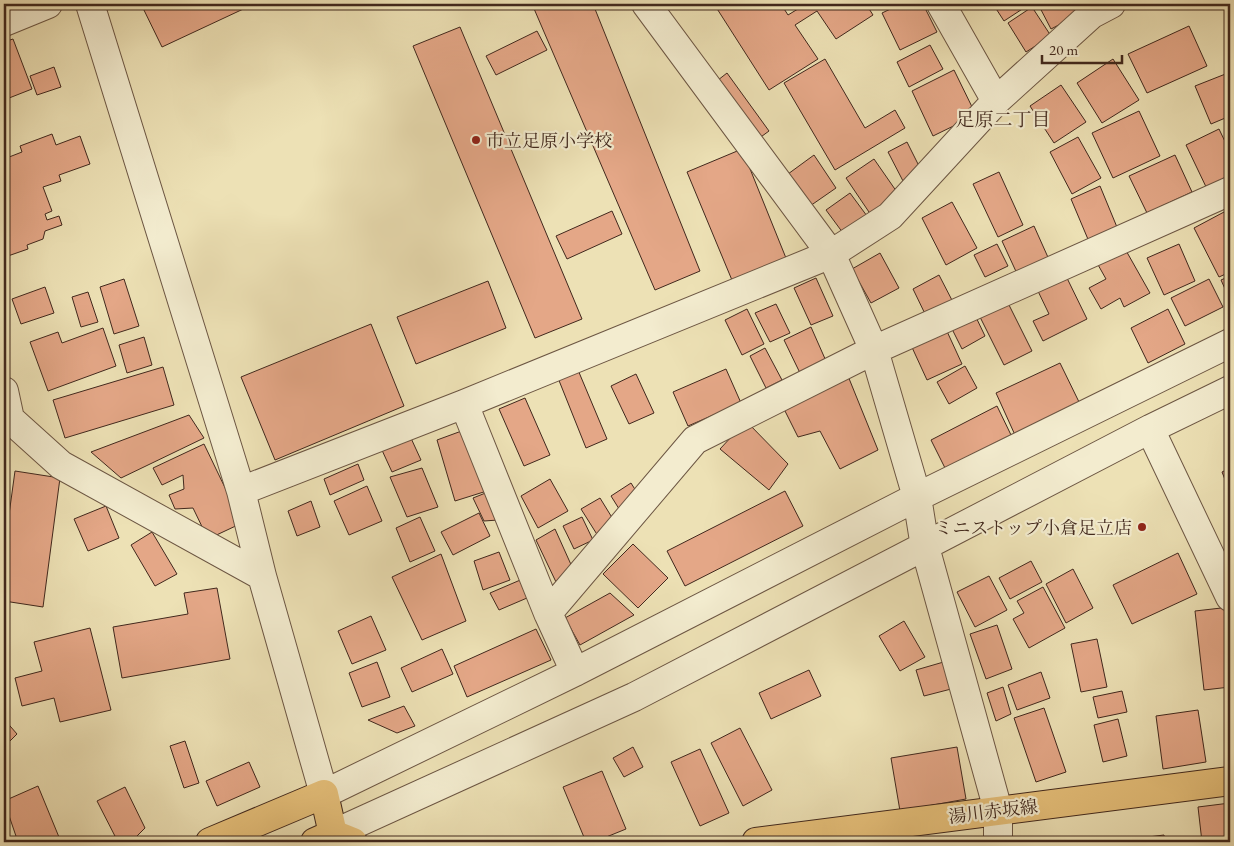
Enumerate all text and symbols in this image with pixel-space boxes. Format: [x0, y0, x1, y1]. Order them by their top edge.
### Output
scale bar [1042, 32, 1122, 64]
text: 20 m [1049, 40, 1078, 59]
district label: 足原二丁目 [955, 107, 1051, 132]
place label: 市立足原小学校 [486, 129, 612, 152]
marker: 市立足原小学校 [470, 134, 482, 146]
place label: ミニストップ小倉足立店 [935, 516, 1132, 539]
marker: ミニストップ小倉足立店 [1136, 521, 1148, 533]
street label: 湯川赤坂線 [947, 794, 1039, 828]

